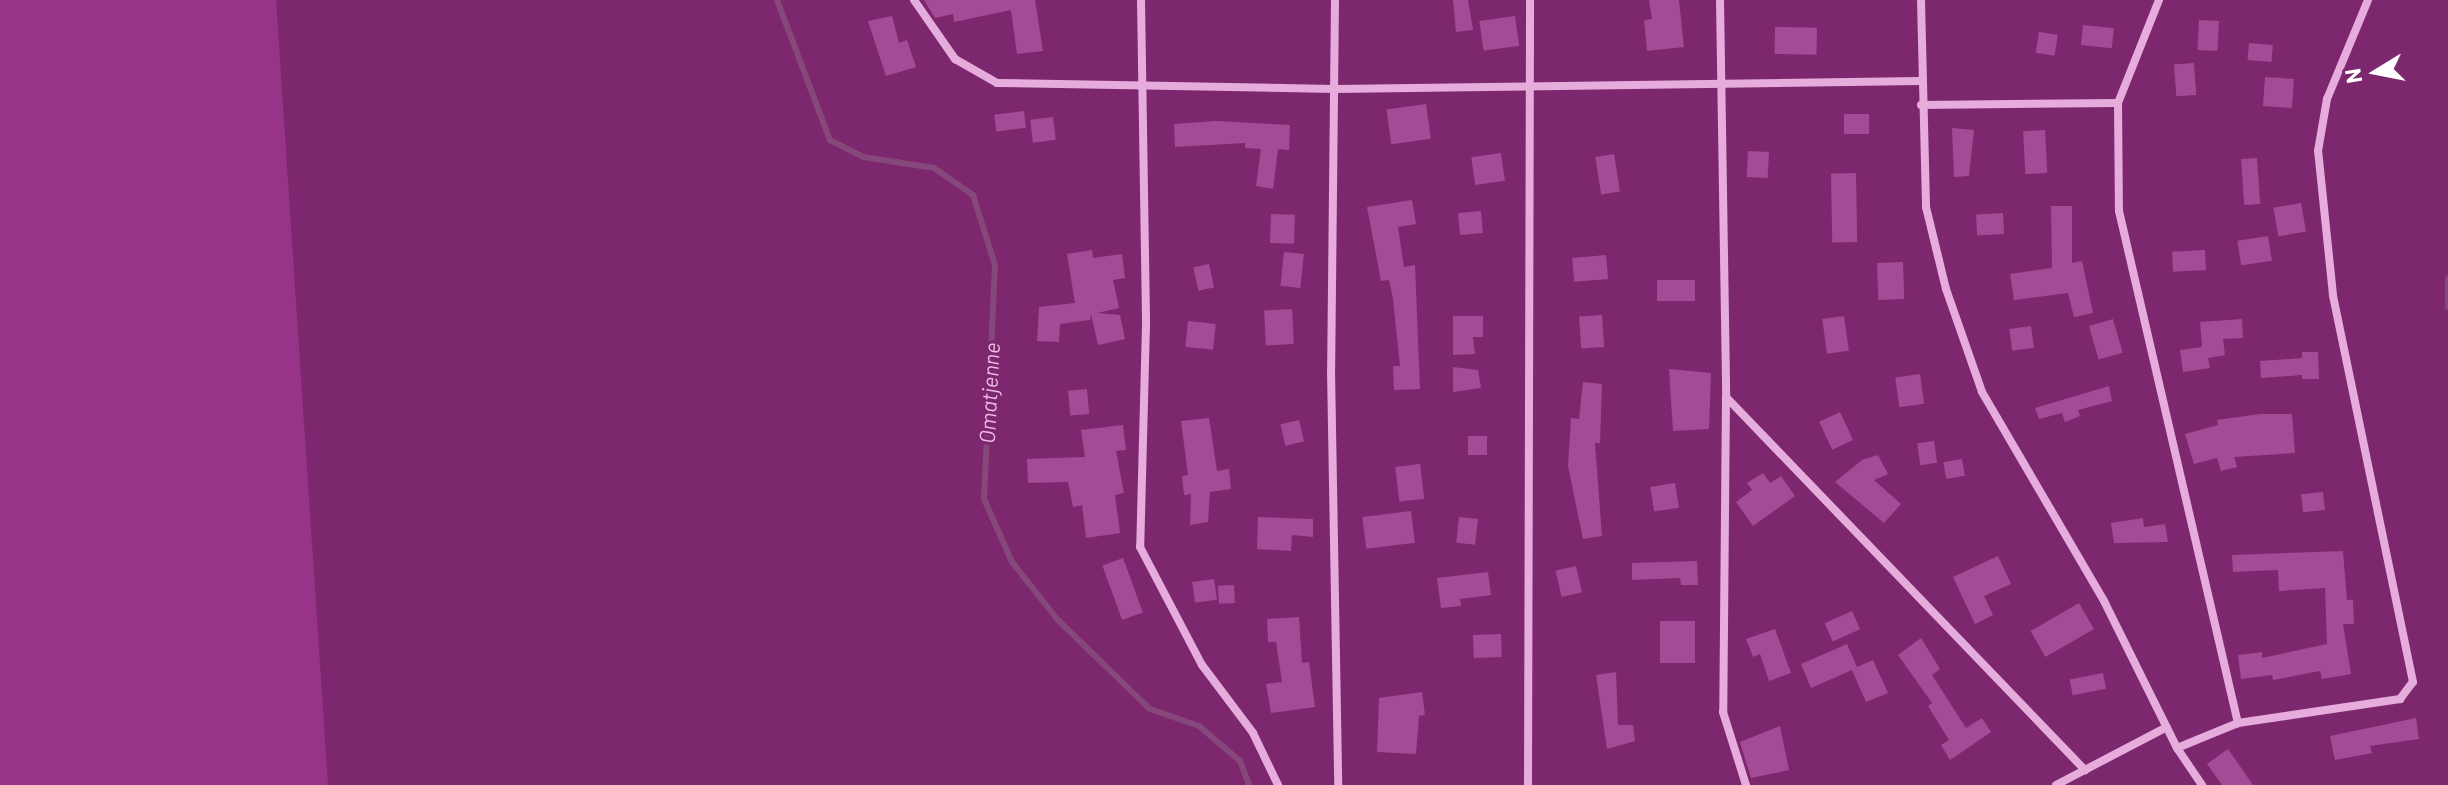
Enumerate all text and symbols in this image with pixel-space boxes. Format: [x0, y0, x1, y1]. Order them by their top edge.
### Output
north arrow [2336, 32, 2416, 112]
text: N [2338, 67, 2366, 86]
water label: Omatjenne [973, 342, 1005, 444]

